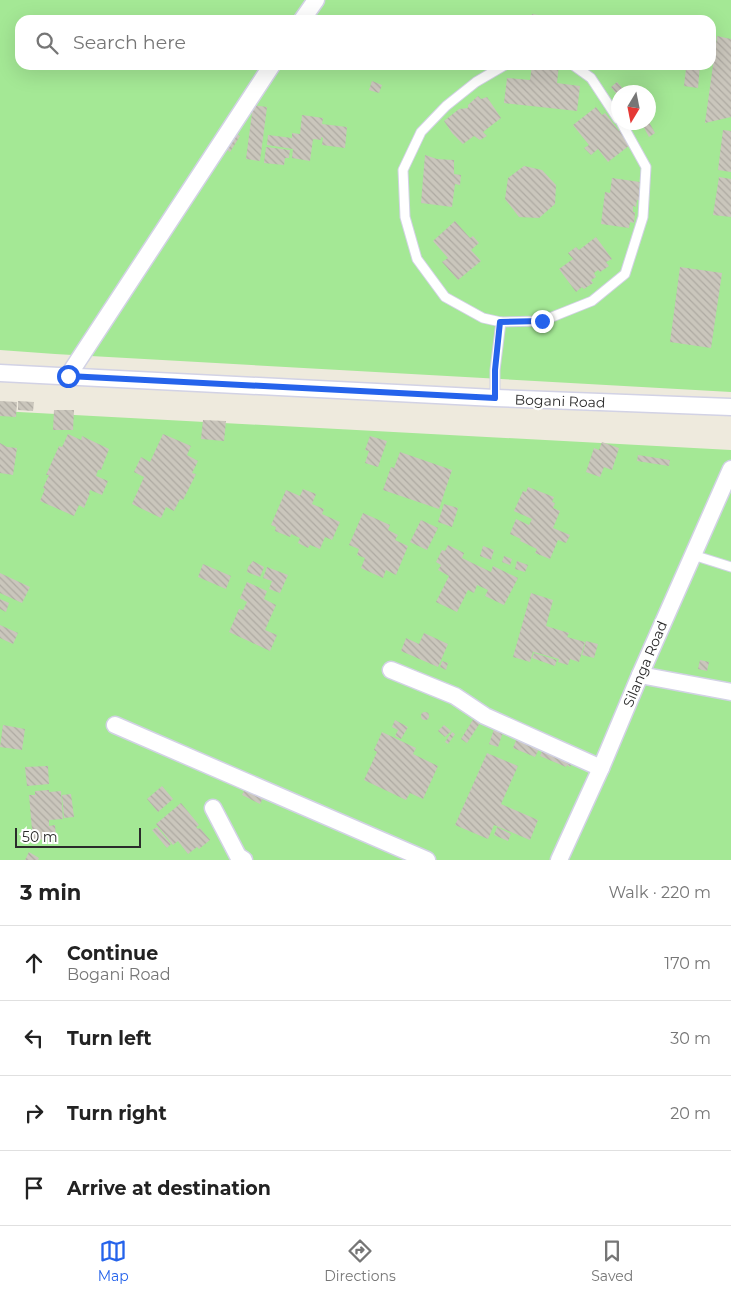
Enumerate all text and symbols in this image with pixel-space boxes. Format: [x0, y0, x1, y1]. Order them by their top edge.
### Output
search box [15, 15, 716, 70]
icon: search [33, 29, 61, 57]
text: Search here [73, 31, 186, 54]
north arrow [611, 85, 656, 130]
route end [531, 310, 554, 333]
route start [57, 365, 80, 388]
street label: Bogani Road [514, 390, 606, 412]
street label: Silanga Road [619, 618, 671, 710]
scale bar [15, 825, 141, 848]
text: 50 m [22, 828, 58, 846]
text: 3 min [20, 880, 81, 905]
text: Walk · 220 m [608, 883, 711, 902]
text: Continue [67, 942, 158, 965]
icon: ahead [20, 949, 48, 977]
text: 170 m [664, 954, 711, 973]
text: Bogani Road [67, 965, 171, 984]
icon: left [20, 1024, 48, 1052]
text: Turn left [67, 1027, 152, 1050]
text: 30 m [670, 1029, 711, 1048]
icon: right [20, 1099, 48, 1127]
text: Turn right [67, 1102, 167, 1125]
text: 20 m [670, 1104, 711, 1123]
icon: arrive [20, 1174, 48, 1202]
text: Arrive at destination [67, 1177, 271, 1200]
tab: Map [98, 1237, 129, 1285]
tab: Directions [324, 1237, 396, 1285]
tab: Saved [591, 1237, 633, 1285]

